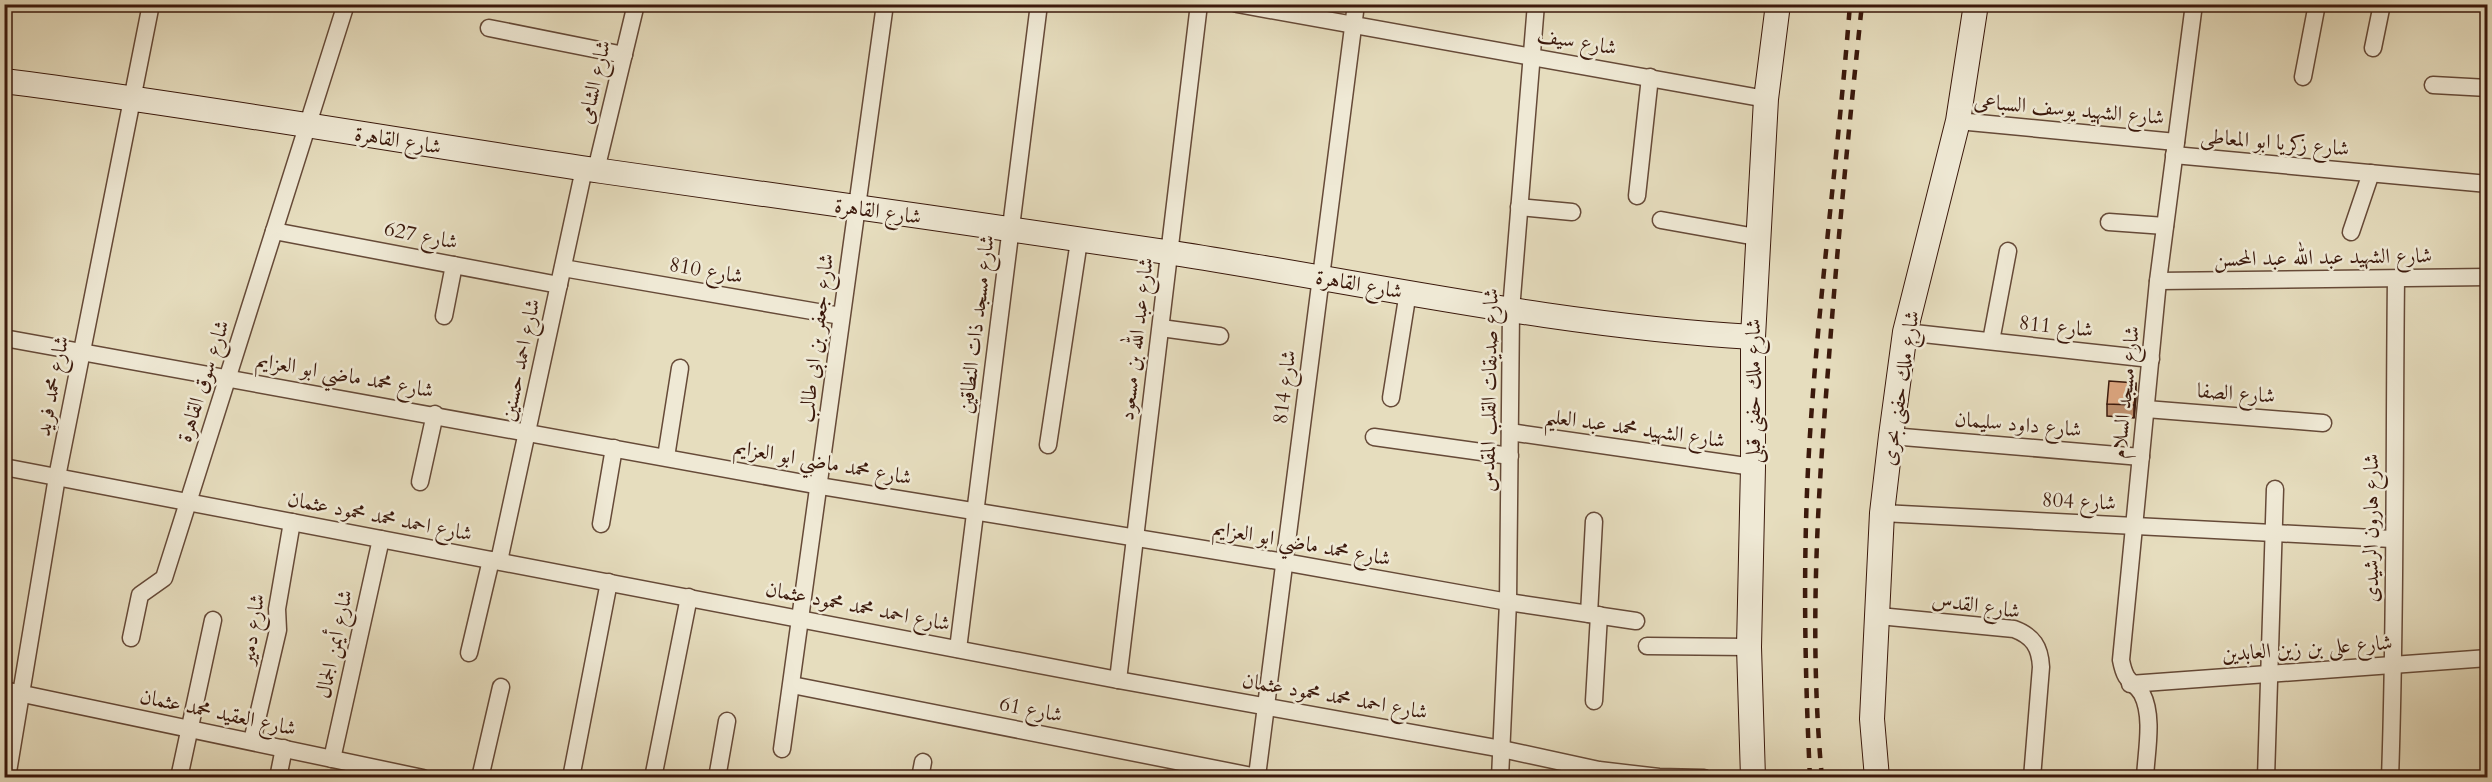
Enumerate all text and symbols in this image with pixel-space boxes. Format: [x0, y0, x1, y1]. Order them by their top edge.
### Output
street label: شارع سيف [1534, 20, 1619, 66]
street label: شارع الشامى [571, 37, 621, 128]
street label: شارع الشهيد يوسف السباعى [1972, 87, 2165, 135]
street label: شارع القاهرة [352, 119, 443, 165]
street label: شارع زكريا ابو المعاطى [2199, 122, 2351, 166]
street label: شارع القاهرة [832, 191, 923, 235]
street label: شارع 627 [381, 214, 460, 260]
street label: شارع مسجد ذات النطاقين [951, 233, 1005, 415]
street label: شارع الشهيد عبد الله عبد المحسن [2214, 238, 2432, 277]
street label: شارع 810 [666, 250, 745, 294]
street label: شارع جعفر بن ابى طالب [792, 252, 844, 425]
street label: شارع عبد الله بن مسعود [1109, 255, 1164, 423]
street label: شارع القاهرة [1313, 263, 1405, 309]
street label: شارع صديقات القلب المقدس [1473, 288, 1509, 492]
street label: شارع احمد حسنين [493, 296, 551, 425]
street label: شارع 811 [2017, 308, 2094, 348]
street label: شارع ملك حفنى بحرى [1874, 309, 1930, 468]
street label: شارع سوق القاهرة [170, 316, 240, 447]
street label: شارع ملك حفنى قبلى [1739, 318, 1771, 464]
street label: شارع مسجد السلام [2104, 324, 2150, 460]
street label: شارع محمد فريد [29, 333, 79, 439]
street label: شارع محمد ماضي ابو العزايم [253, 346, 436, 410]
street label: شارع 814 [1266, 348, 1306, 426]
street label: شارع الصفا [2196, 376, 2276, 414]
street label: شارع الشهيد محمد عبد العليم [1542, 401, 1727, 461]
street label: شارع داود سليمان [1953, 405, 2083, 447]
street label: شارع محمد ماضي ابو العزايم [731, 433, 914, 497]
street label: شارع هارون الرشيدى [2357, 453, 2389, 603]
street label: شارع احمد محمد محمود عثمان [284, 484, 475, 552]
street label: شارع 804 [2041, 485, 2117, 521]
street label: شارع محمد ماضي ابو العزايم [1210, 514, 1393, 578]
street label: شارع احمد محمد محمود عثمان [762, 574, 953, 642]
street label: شارع القدس [1929, 585, 2022, 629]
street label: شارع أيمن الجمال [308, 587, 363, 702]
street label: شارع دمير [232, 592, 275, 669]
street label: شارع على بن زين العابدين [2221, 628, 2394, 672]
street label: شارع احمد محمد محمود عثمان [1239, 666, 1430, 730]
street label: شارع العقيد محمد عثمان [136, 682, 299, 746]
street label: شارع 61 [996, 689, 1065, 733]

